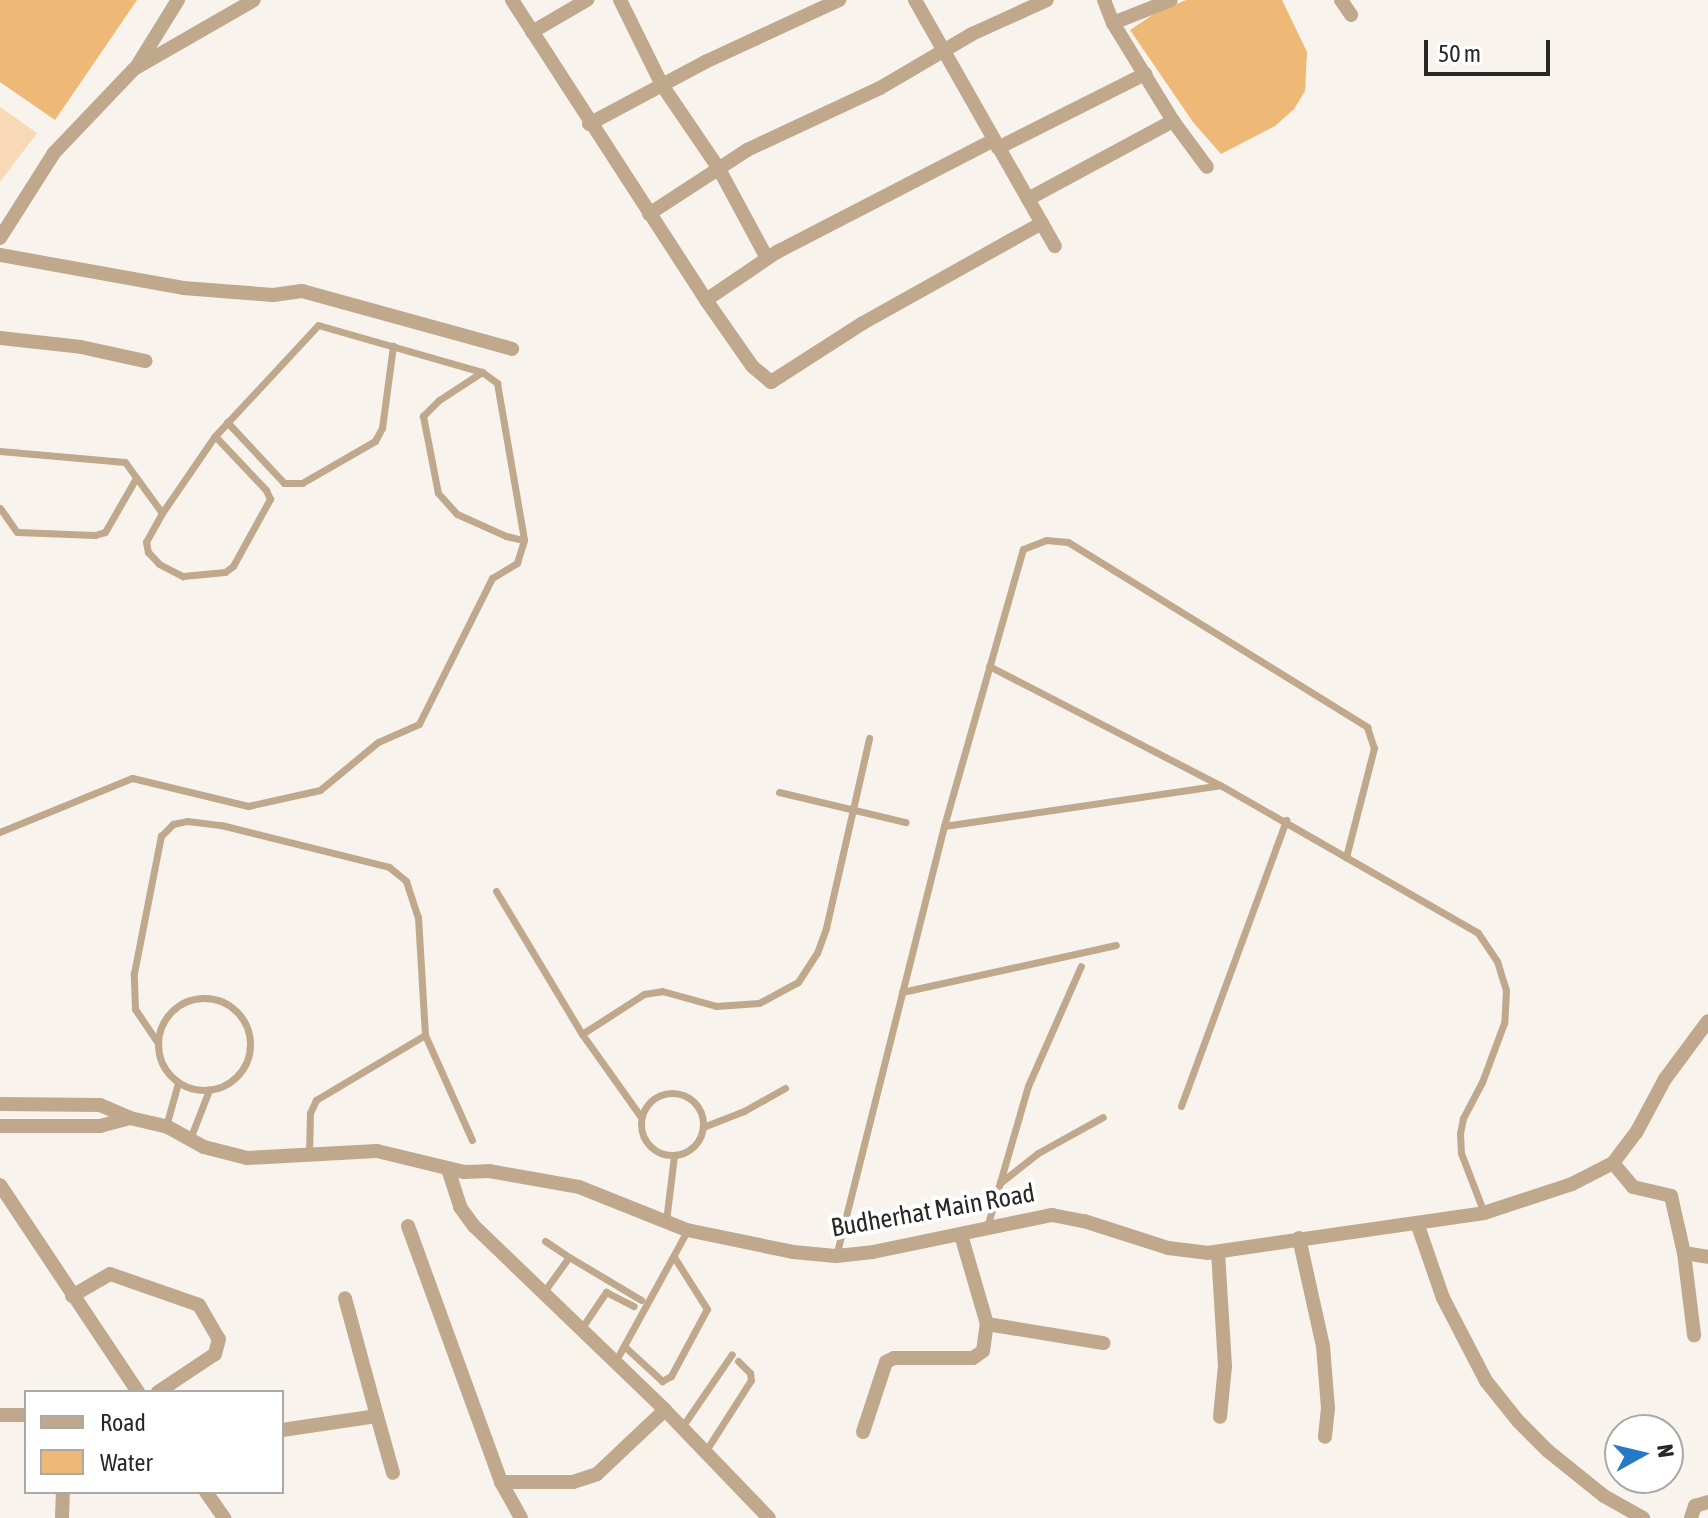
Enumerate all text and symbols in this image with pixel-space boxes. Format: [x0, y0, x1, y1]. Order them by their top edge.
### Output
scale bar [1428, 24, 1554, 74]
text: 50 m [1438, 40, 1481, 67]
street label: Budherhat Main Road [829, 1178, 1037, 1244]
legend [24, 1390, 284, 1494]
text: Road [100, 1409, 146, 1436]
north arrow [1604, 1414, 1684, 1494]
text: N [1652, 1443, 1680, 1459]
text: Water [100, 1449, 153, 1476]

